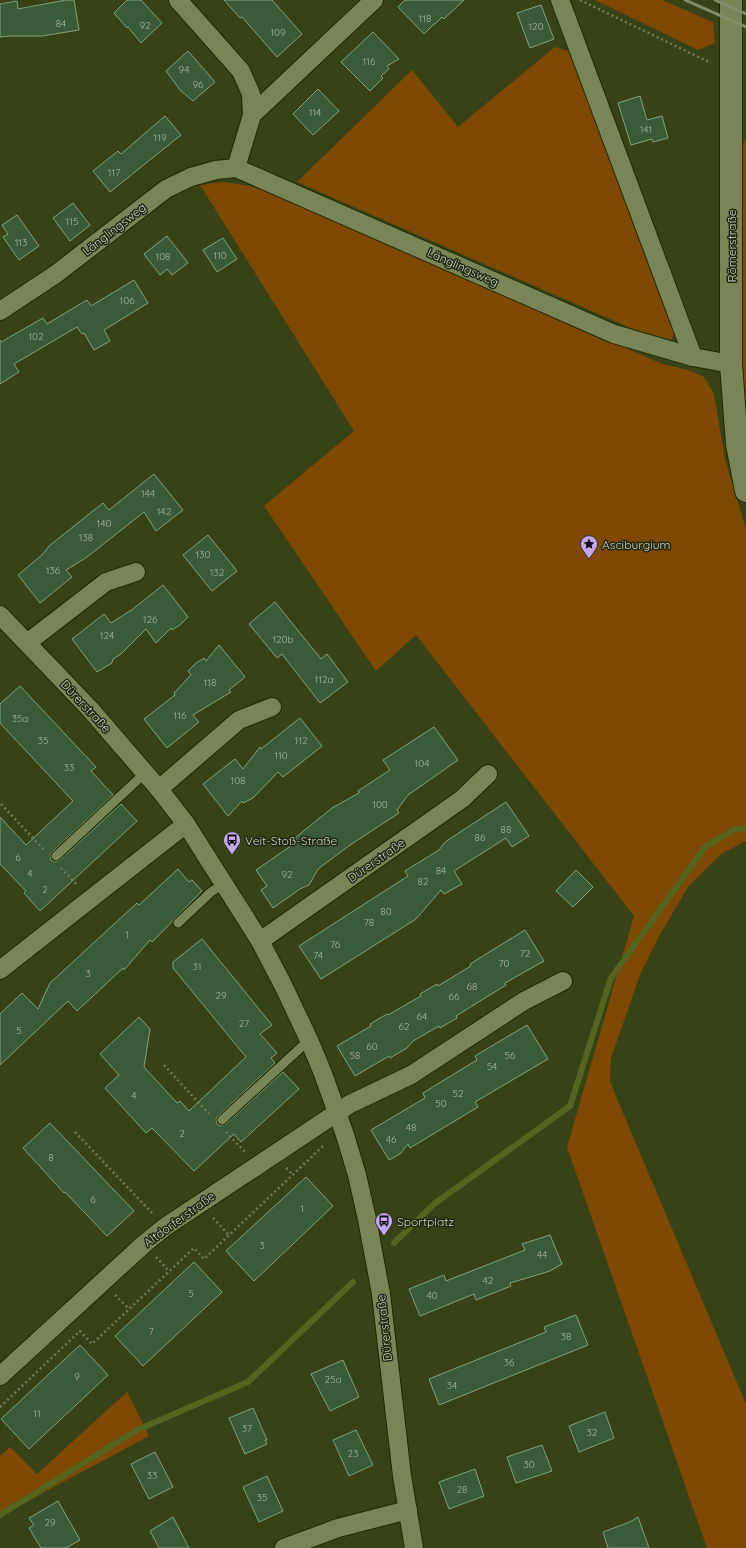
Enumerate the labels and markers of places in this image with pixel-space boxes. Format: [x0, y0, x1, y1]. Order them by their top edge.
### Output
place icon: Asciburgium [579, 534, 599, 559]
place label: Asciburgium [602, 537, 671, 552]
bus stop icon: Veit-Stoß-Straße [222, 830, 242, 855]
place label: Veit-Stoß-Straße [245, 833, 338, 848]
bus stop icon: Sportplatz [374, 1211, 394, 1236]
place label: Sportplatz [397, 1214, 454, 1229]

